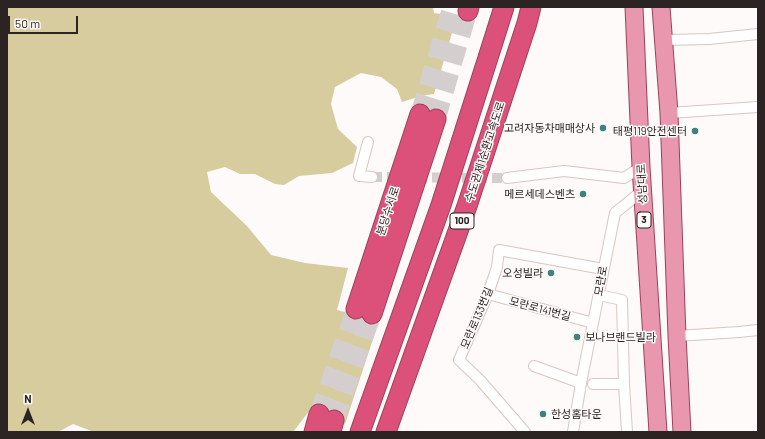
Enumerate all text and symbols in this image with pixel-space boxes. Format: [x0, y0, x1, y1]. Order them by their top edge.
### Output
scale bar [10, 8, 80, 34]
text: 50 m [15, 16, 40, 30]
street label: 수도권제1순환고속도로 [462, 100, 508, 204]
place label: 고려자동차매매상사 [504, 121, 595, 135]
marker: 고려자동차매매상사 [598, 123, 608, 133]
place label: 태평119안전센터 [613, 124, 687, 138]
marker: 태평119안전센터 [690, 126, 700, 136]
street label: 성남대로 [634, 163, 650, 205]
street label: 분당수서로 [374, 185, 402, 237]
place label: 메르세데스벤츠 [504, 187, 575, 201]
marker: 메르세데스벤츠 [578, 189, 588, 199]
road number: 3 [637, 212, 651, 228]
road number: 100 [450, 213, 474, 229]
street label: 모란로 [592, 265, 610, 297]
place label: 오성빌라 [503, 266, 543, 280]
marker: 오성빌라 [546, 268, 556, 278]
street label: 모란로133번길 [458, 285, 496, 351]
street label: 모란로141번길 [508, 294, 572, 324]
place label: 보나브랜드빌라 [585, 330, 656, 344]
marker: 보나브랜드빌라 [572, 332, 582, 342]
north arrow [8, 391, 48, 431]
text: N [24, 392, 32, 405]
place label: 한성홈타운 [551, 407, 602, 421]
marker: 한성홈타운 [538, 409, 548, 419]

